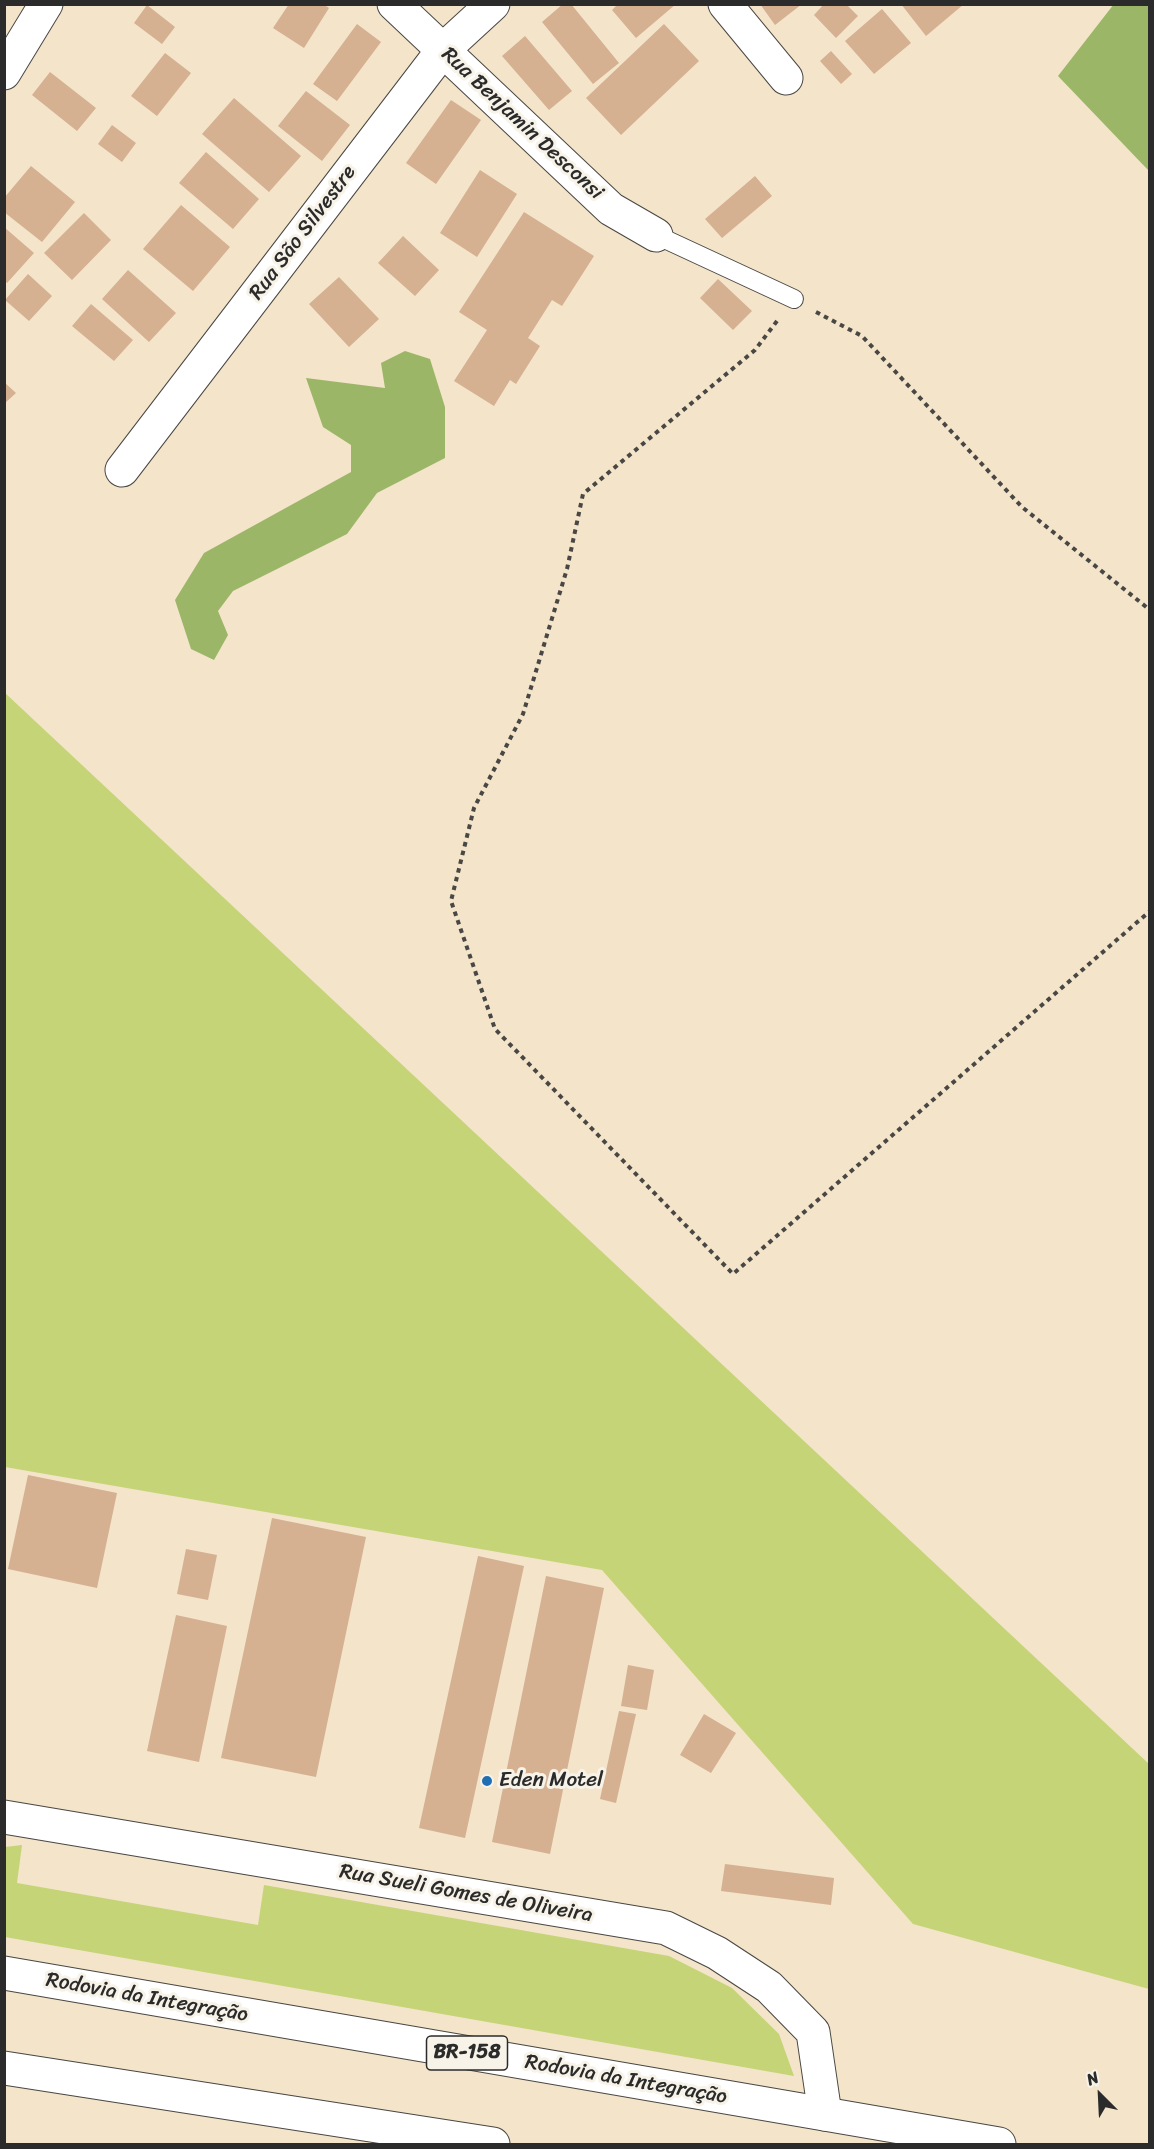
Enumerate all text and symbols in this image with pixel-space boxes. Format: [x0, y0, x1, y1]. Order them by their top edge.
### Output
street label: Rua Benjamin Desconsi [436, 42, 608, 206]
street label: Rua São Silvestre [244, 161, 362, 305]
place label: Eden Motel [499, 1768, 603, 1794]
marker: Eden Motel [480, 1774, 494, 1788]
street label: Rua Sueli Gomes de Oliveira [338, 1859, 594, 1929]
street label: Rodovia da Integração [44, 1968, 250, 2028]
road number: BR-158 [426, 2036, 508, 2070]
street label: Rodovia da Integração [523, 2050, 729, 2110]
text: N [1082, 2063, 1103, 2094]
north arrow [1070, 2065, 1130, 2125]

